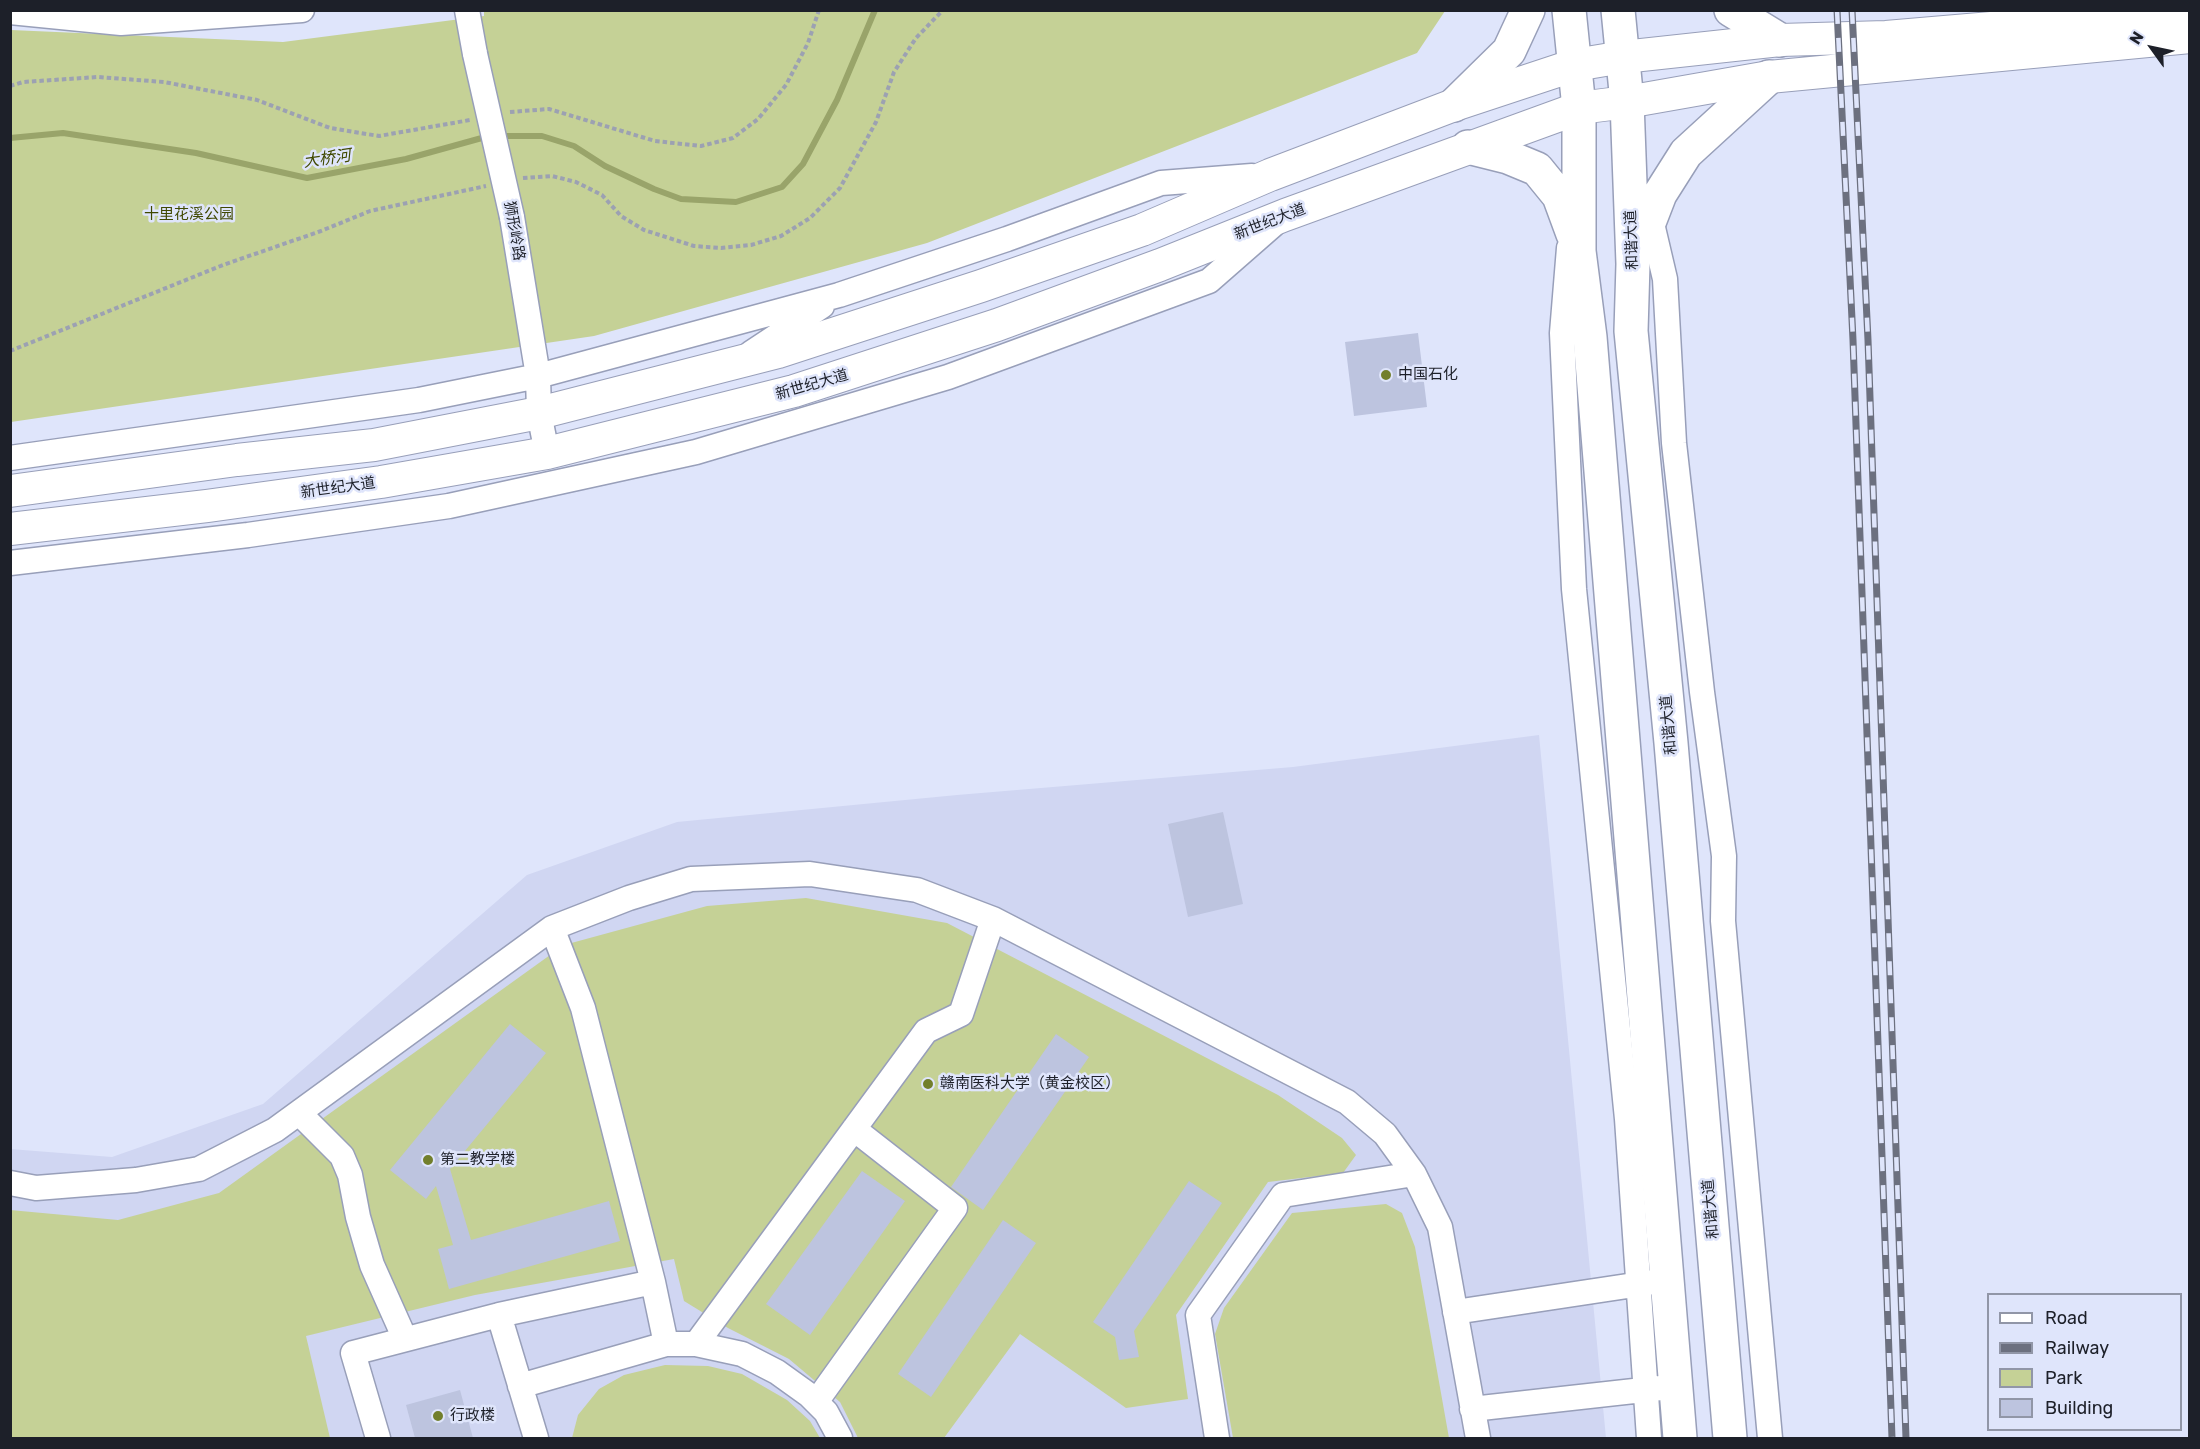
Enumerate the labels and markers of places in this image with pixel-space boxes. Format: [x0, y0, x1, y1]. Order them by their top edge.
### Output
place label: 中国石化 [1398, 366, 1458, 384]
marker: 中国石化 [1379, 368, 1393, 382]
place label: 赣南医科大学（黄金校区） [940, 1075, 1120, 1093]
marker: 赣南医科大学（黄金校区） [921, 1077, 935, 1091]
place label: 第二教学楼 [440, 1151, 515, 1169]
marker: 第二教学楼 [421, 1153, 435, 1167]
place label: 行政楼 [450, 1407, 495, 1425]
marker: 行政楼 [431, 1409, 445, 1423]

